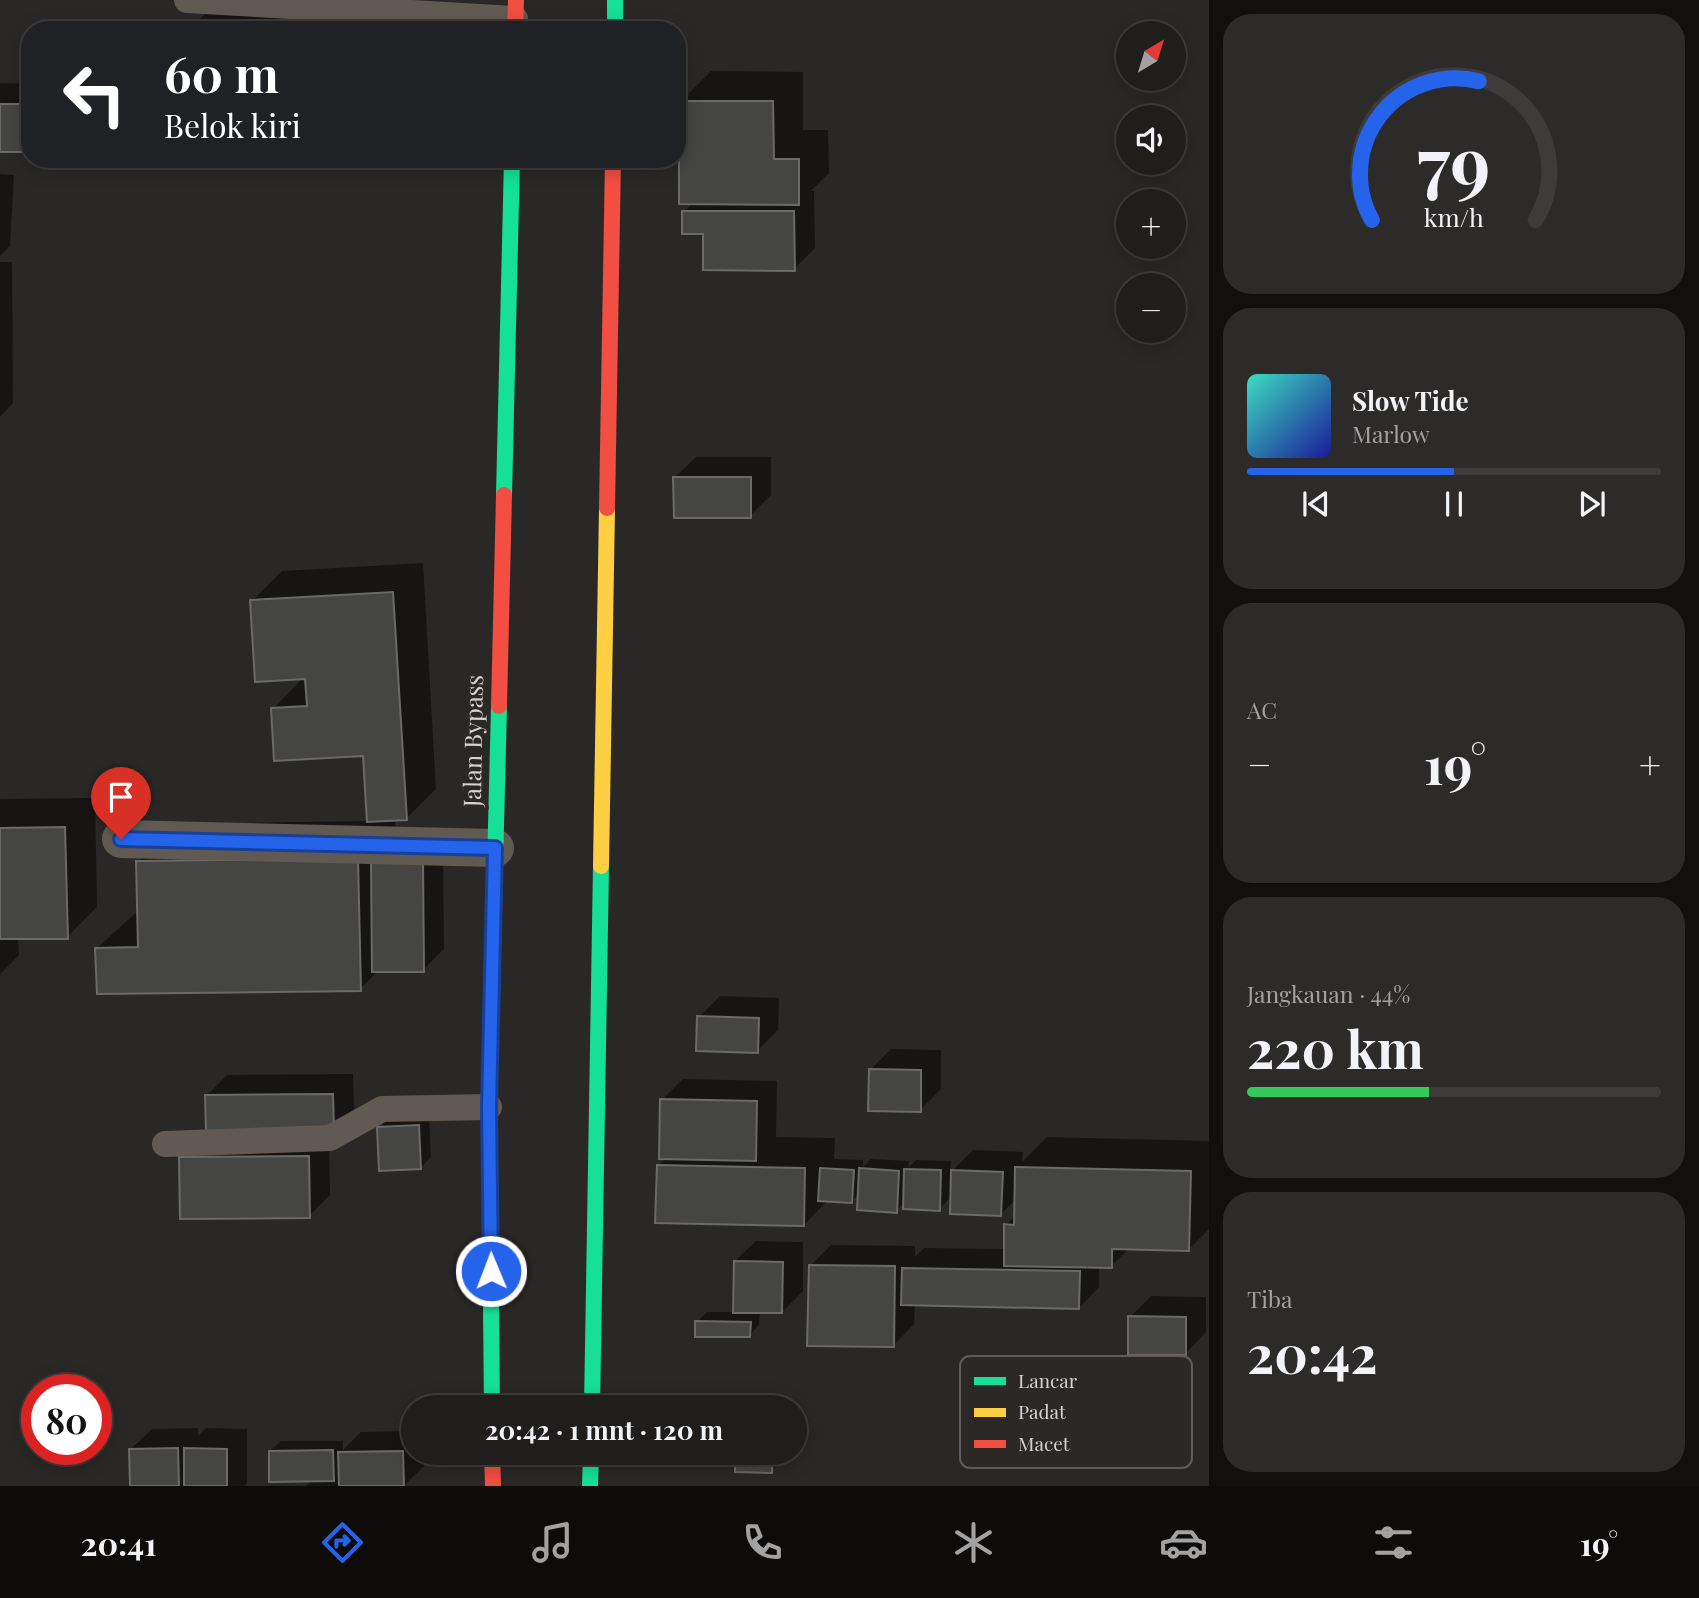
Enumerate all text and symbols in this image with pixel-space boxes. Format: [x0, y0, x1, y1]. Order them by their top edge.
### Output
north arrow [1116, 21, 1186, 91]
map controls [1116, 21, 1186, 343]
text: 60 m [164, 40, 279, 105]
icon: left [49, 49, 140, 140]
text: Belok kiri [164, 103, 301, 146]
button: sound [1116, 105, 1186, 175]
text: 79 [1417, 112, 1491, 209]
button: + [1116, 189, 1186, 259]
text: km/h [1424, 200, 1484, 233]
button: − [1116, 273, 1186, 343]
text: Slow Tide [1352, 383, 1469, 418]
text: Marlow [1352, 418, 1430, 449]
icon: previous [1297, 485, 1335, 523]
icon: pause [1435, 485, 1473, 523]
icon: next [1573, 485, 1611, 523]
street label: Jalan Bypass [455, 674, 489, 808]
text: AC [1247, 694, 1277, 725]
text: 19° [1424, 729, 1487, 798]
text: − [1247, 738, 1272, 789]
text: + [1639, 738, 1661, 789]
pin [91, 767, 151, 839]
icon: arrive [102, 778, 140, 816]
text: Jangkauan · 44% [1247, 978, 1410, 1009]
text: 220 km [1247, 1013, 1424, 1082]
position arrow [454, 1234, 528, 1308]
text: Tiba [1247, 1283, 1292, 1314]
text: 20:42 [1247, 1318, 1377, 1387]
legend [960, 1356, 1192, 1468]
text: Lancar [1018, 1367, 1078, 1393]
speed limit sign: 80 [21, 1374, 112, 1465]
text: Padat [1018, 1398, 1066, 1424]
text: 20:42 · 1 mnt · 120 m [485, 1412, 723, 1447]
text: Macet [1018, 1430, 1070, 1456]
icon: directions [318, 1518, 367, 1567]
icon: music [528, 1518, 577, 1567]
icon: phone [738, 1518, 787, 1567]
icon: climate [949, 1518, 998, 1567]
icon: car [1159, 1518, 1208, 1567]
icon: filters [1369, 1518, 1418, 1567]
text: 20:41 [81, 1521, 156, 1564]
text: 19° [1580, 1521, 1618, 1564]

